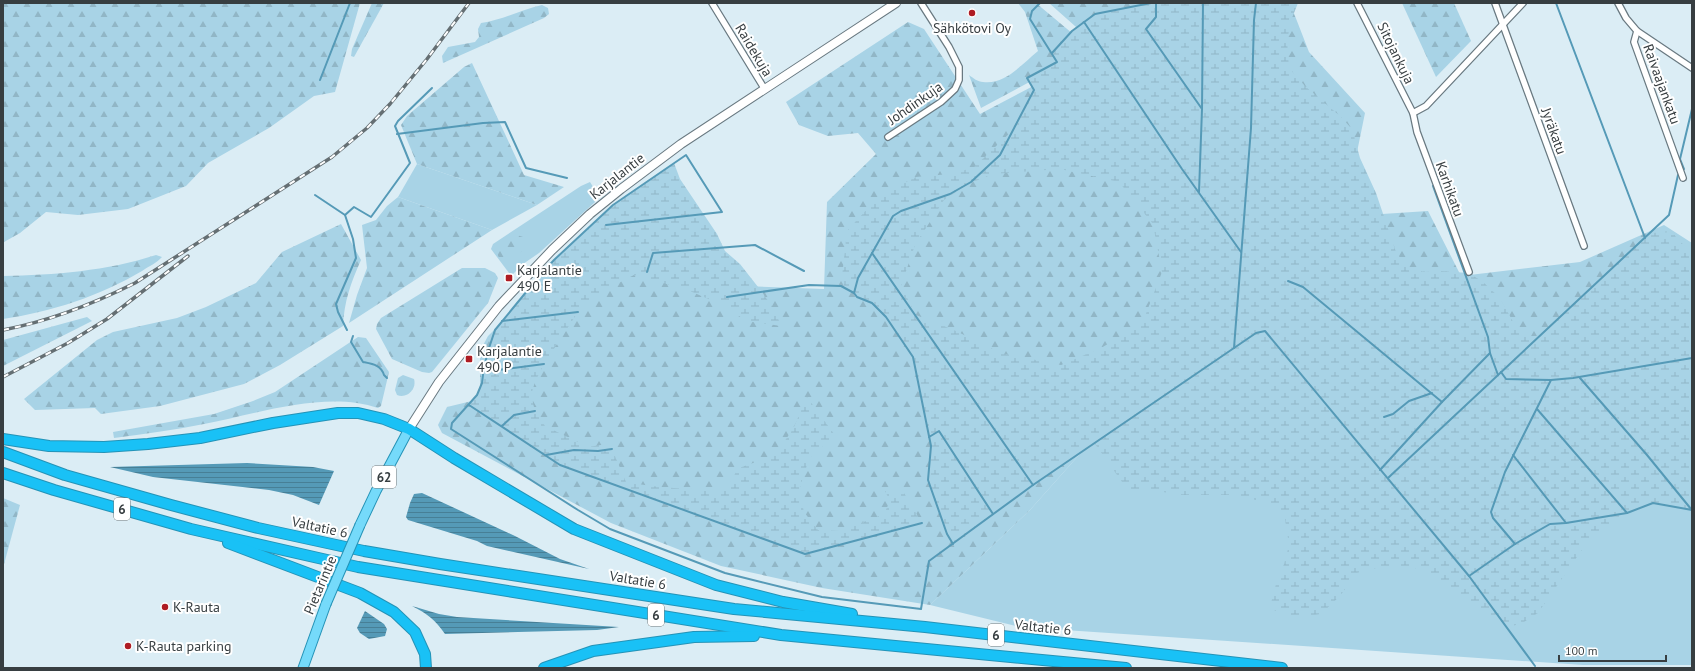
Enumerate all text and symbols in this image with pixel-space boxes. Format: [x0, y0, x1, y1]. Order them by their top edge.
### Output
marker: Sähkötovi Oy [967, 8, 977, 18]
place label: Sähkötovi Oy [933, 19, 1012, 37]
street label: Sitojankuja [1373, 19, 1419, 87]
street label: Raidekuja [731, 20, 777, 80]
street label: Raivaajankatu [1639, 42, 1685, 126]
street label: Johdinkuja [883, 77, 946, 129]
street label: Jyräkatu [1537, 104, 1571, 157]
street label: Karjalantie [586, 149, 648, 203]
street label: Karhikatu [1432, 159, 1468, 219]
place label: Karjalantie 490 E [517, 261, 582, 295]
marker: Karjalantie 490 E [504, 273, 514, 283]
place label: Karjalantie 490 P [477, 342, 542, 376]
marker: Karjalantie 490 P [464, 354, 474, 364]
road number: 62 [372, 466, 396, 488]
road number: 6 [114, 498, 130, 520]
street label: Valtatie 6 [289, 512, 350, 542]
street label: Pietarintie [300, 553, 340, 617]
street label: Valtatie 6 [607, 566, 668, 593]
place label: K-Rauta [173, 598, 220, 616]
marker: K-Rauta [160, 602, 170, 612]
road number: 6 [648, 604, 664, 626]
street label: Valtatie 6 [1013, 615, 1072, 639]
road number: 6 [988, 624, 1004, 646]
place label: K-Rauta parking [136, 637, 231, 655]
scale bar [1559, 637, 1666, 663]
marker: K-Rauta parking [123, 641, 133, 651]
text: 100 m [1565, 643, 1598, 658]

